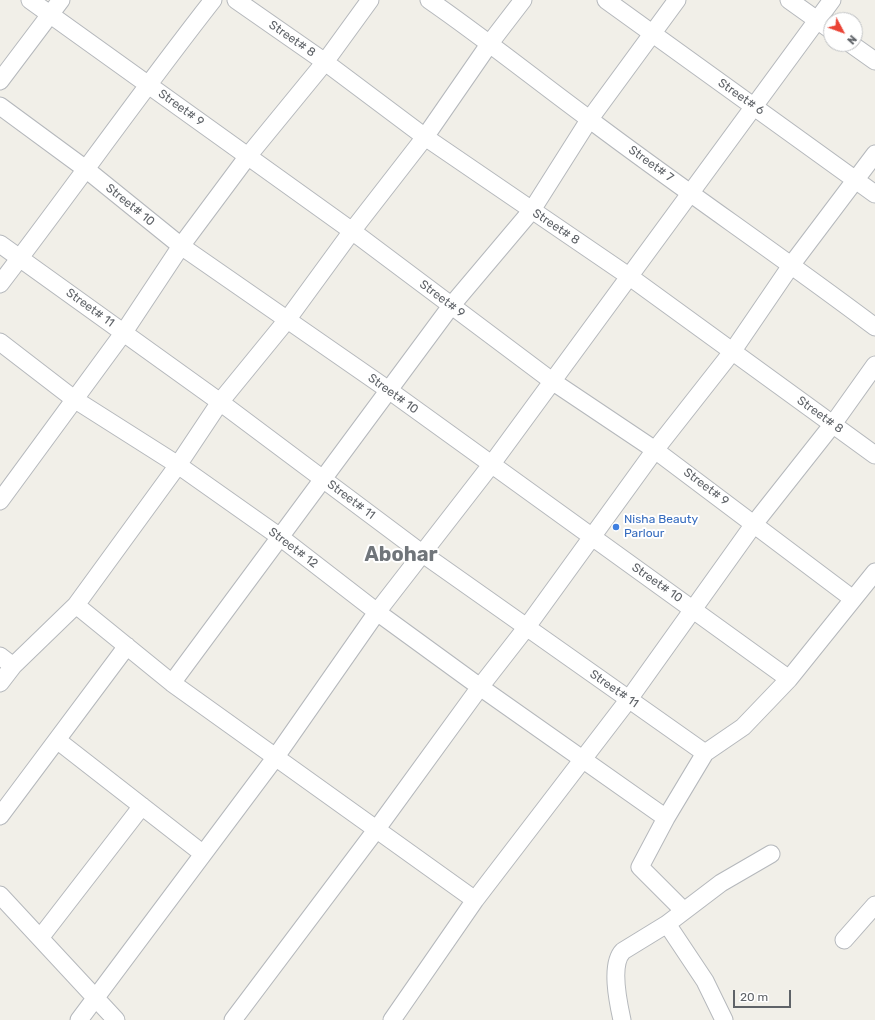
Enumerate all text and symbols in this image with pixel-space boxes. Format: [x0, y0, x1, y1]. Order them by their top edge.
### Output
north arrow [823, 12, 863, 52]
street label: Street# 8 [266, 18, 318, 60]
text: N [844, 32, 859, 47]
street label: Street# 6 [715, 76, 767, 118]
street label: Street# 9 [155, 87, 207, 129]
street label: Street# 7 [626, 143, 676, 185]
street label: Street# 10 [103, 181, 157, 229]
street label: Street# 8 [530, 206, 582, 248]
street label: Street# 9 [416, 277, 468, 321]
street label: Street# 11 [63, 286, 117, 330]
street label: Street# 10 [365, 371, 421, 417]
street label: Street# 8 [794, 393, 846, 437]
street label: Street# 9 [680, 465, 732, 509]
street label: Street# 11 [324, 477, 378, 523]
place label: Nisha Beauty Parlour [624, 513, 698, 541]
marker: Nisha Beauty Parlour [611, 522, 621, 532]
street label: Street# 12 [265, 525, 321, 571]
district label: Abohar [364, 543, 438, 567]
street label: Street# 10 [629, 560, 685, 606]
street label: Street# 11 [587, 667, 641, 711]
scale bar [735, 982, 793, 1008]
text: 20 m [740, 990, 768, 1004]

